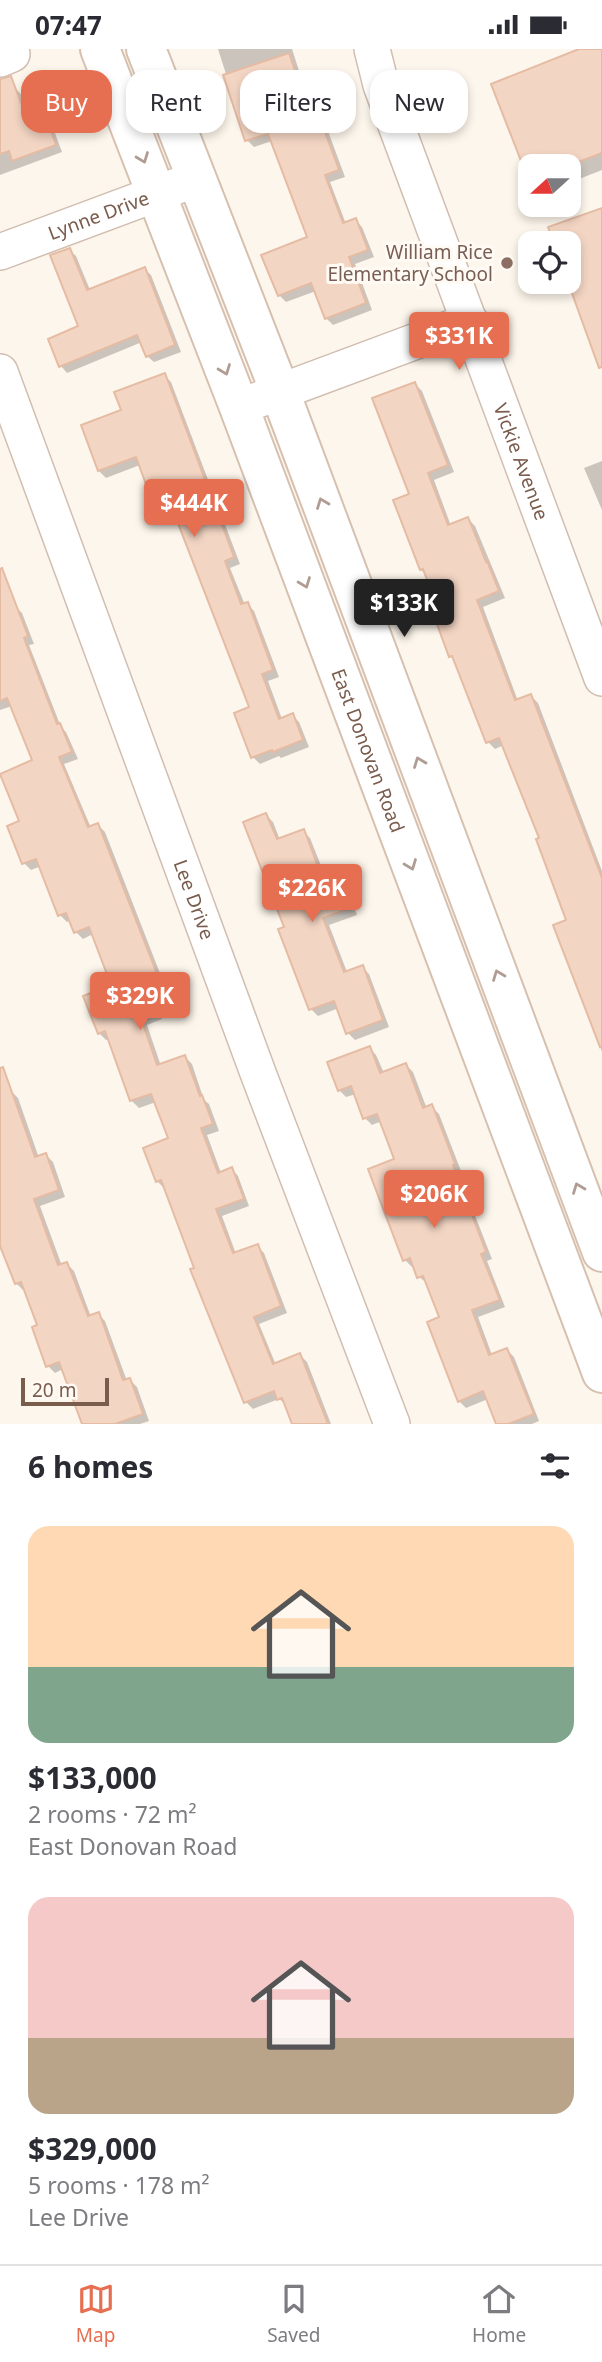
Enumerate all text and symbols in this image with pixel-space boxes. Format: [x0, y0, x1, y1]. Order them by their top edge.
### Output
text: 07:47 [35, 7, 102, 43]
chip: Buy [21, 70, 112, 133]
chip: Rent [126, 70, 226, 133]
chip: Filters [240, 70, 356, 133]
chip: New [370, 70, 468, 133]
one-way arrow [135, 152, 149, 164]
north arrow [518, 154, 581, 217]
map controls [518, 154, 581, 294]
street label: Lynne Drive [44, 185, 153, 246]
button: locate [518, 231, 581, 294]
place label: William Rice Elementary School [327, 239, 493, 287]
marker: William Rice Elementary School [499, 255, 515, 271]
pin: $331K [410, 313, 508, 372]
text: $331K [425, 319, 493, 351]
one-way arrow [217, 364, 231, 376]
street label: Vickie Avenue [488, 399, 555, 524]
pin: $444K [145, 479, 243, 539]
text: $444K [160, 486, 228, 518]
one-way arrow [316, 497, 330, 509]
one-way arrow [297, 577, 311, 589]
pin: $133K [355, 579, 453, 639]
text: $133K [370, 586, 438, 618]
street label: East Donovan Road [325, 665, 411, 836]
one-way arrow [413, 756, 427, 768]
street label: Lee Drive [168, 856, 221, 943]
one-way arrow [403, 859, 417, 871]
pin: $226K [263, 865, 361, 924]
text: $226K [278, 871, 346, 903]
one-way arrow [493, 969, 507, 981]
pin: $329K [91, 972, 189, 1032]
text: $329K [106, 979, 174, 1011]
pin: $206K [385, 1171, 483, 1230]
text: $206K [400, 1177, 468, 1209]
one-way arrow [572, 1182, 586, 1194]
scale bar [21, 1375, 108, 1407]
text: 20 m [32, 1377, 76, 1403]
text: 6 homes [28, 1446, 153, 1487]
icon: filters [536, 1447, 574, 1485]
icon: home [238, 1571, 364, 1697]
text: $133,000 [28, 1757, 157, 1798]
text: 2 rooms · 72 m² [28, 1798, 197, 1830]
text: East Donovan Road [28, 1830, 237, 1862]
icon: home [238, 1942, 364, 2068]
text: $329,000 [28, 2128, 157, 2169]
text: 5 rooms · 178 m² [28, 2169, 210, 2201]
text: Lee Drive [28, 2201, 129, 2233]
tab: Map [76, 2280, 115, 2348]
tab: Saved [267, 2280, 320, 2348]
tab: Home [472, 2280, 526, 2348]

